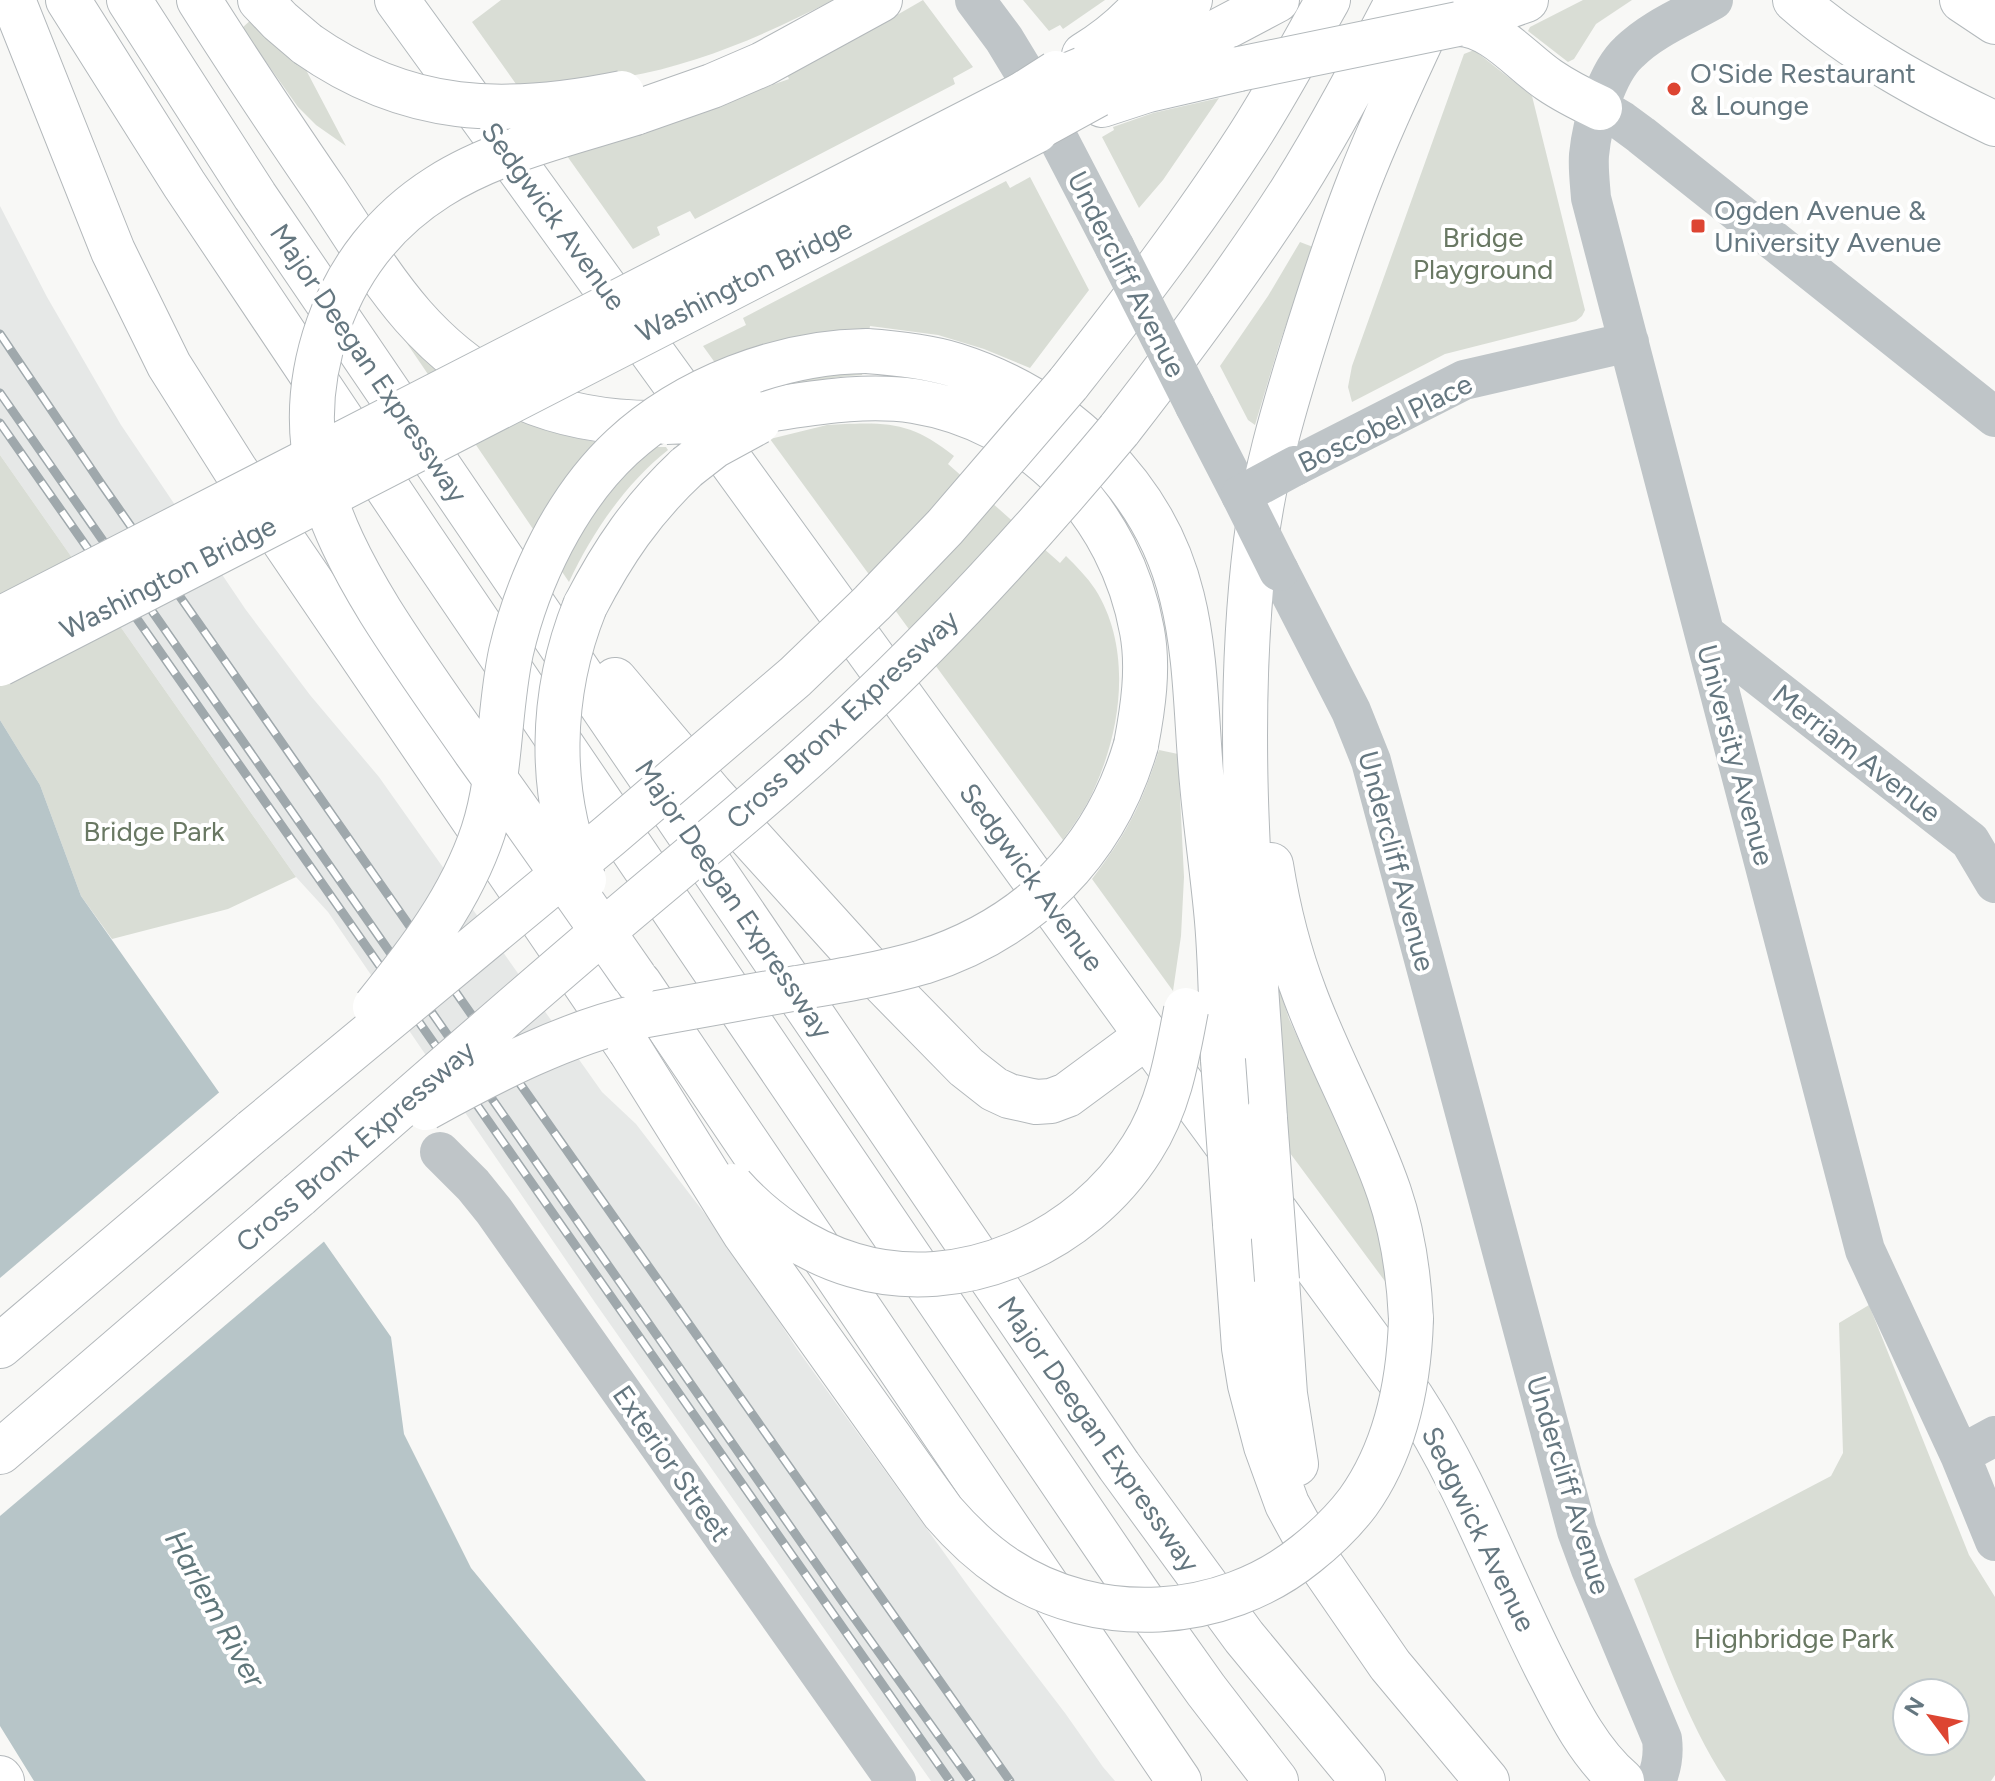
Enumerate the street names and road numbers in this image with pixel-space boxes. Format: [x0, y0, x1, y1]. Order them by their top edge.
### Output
street label: Sedgwick Avenue [474, 115, 634, 317]
street label: Undercliff Avenue [1060, 165, 1194, 383]
street label: Washington Bridge [630, 211, 858, 349]
street label: Major Deegan Expressway [263, 217, 475, 509]
street label: Boscobel Place [1292, 366, 1478, 480]
street label: Washington Bridge [54, 508, 282, 646]
street label: Cross Bronx Expressway [719, 602, 965, 836]
street label: University Avenue [1690, 641, 1782, 869]
street label: Merriam Avenue [1766, 677, 1948, 829]
street label: Undercliff Avenue [1351, 747, 1443, 975]
street label: Major Deegan Expressway [628, 753, 840, 1045]
street label: Sedgwick Avenue [952, 776, 1112, 978]
street label: Cross Bronx Expressway [229, 1033, 482, 1259]
street label: Major Deegan Expressway [991, 1290, 1207, 1579]
street label: Undercliff Avenue [1520, 1372, 1618, 1598]
street label: Exterior Street [606, 1378, 738, 1548]
street label: Sedgwick Avenue [1415, 1421, 1543, 1637]

